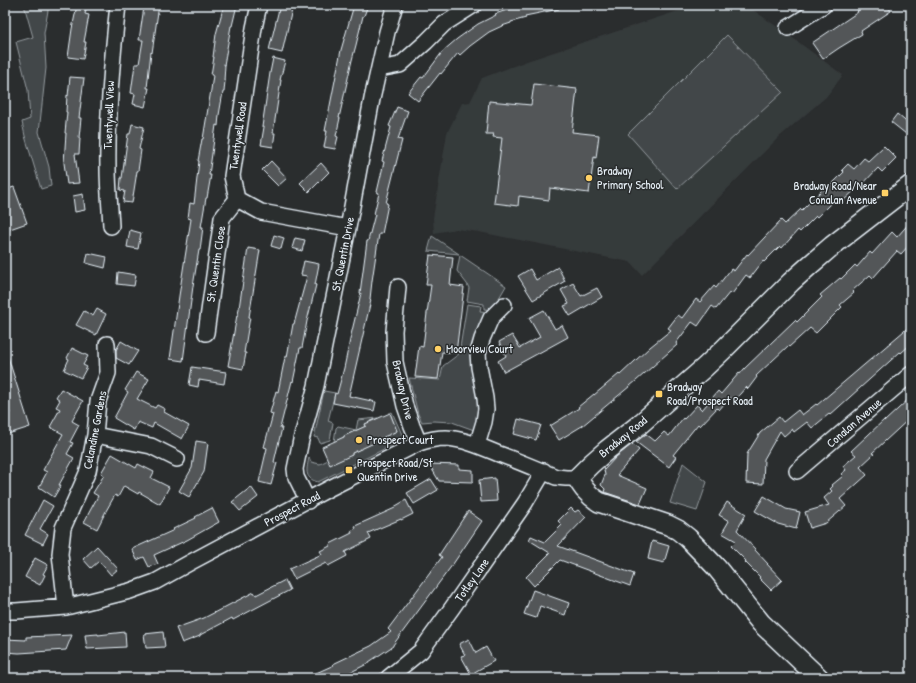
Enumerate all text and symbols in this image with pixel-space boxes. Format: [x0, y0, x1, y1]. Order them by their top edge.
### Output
street label: Twentywell View [99, 80, 118, 150]
street label: Twentywell Road [224, 101, 251, 171]
place label: Bradway Primary School [597, 162, 664, 193]
marker: Bradway Primary School [584, 173, 594, 183]
place label: Bradway Road/Near Conalan Avenue [794, 177, 877, 208]
marker: Bradway Road/Near Conalan Avenue [880, 188, 890, 198]
street label: St. Quentin Drive [327, 215, 358, 293]
street label: St. Quentin Close [202, 224, 229, 303]
place label: Moorview Court [446, 340, 514, 357]
marker: Moorview Court [433, 344, 443, 354]
street label: Bradway Drive [388, 358, 419, 422]
place label: Bradway Road/Prospect Road [667, 378, 753, 409]
street label: Celandine Gardens [79, 389, 111, 471]
marker: Bradway Road/Prospect Road [654, 389, 664, 399]
street label: Conalan Avenue [822, 394, 885, 451]
street label: Bradway Road [595, 412, 651, 461]
place label: Prospect Court [367, 431, 434, 448]
marker: Prospect Court [354, 435, 364, 445]
place label: Prospect Road/St Quentin Drive [357, 454, 434, 485]
marker: Prospect Road/St Quentin Drive [344, 465, 354, 475]
street label: Prospect Road [261, 487, 323, 530]
street label: Totley Lane [450, 554, 493, 605]

